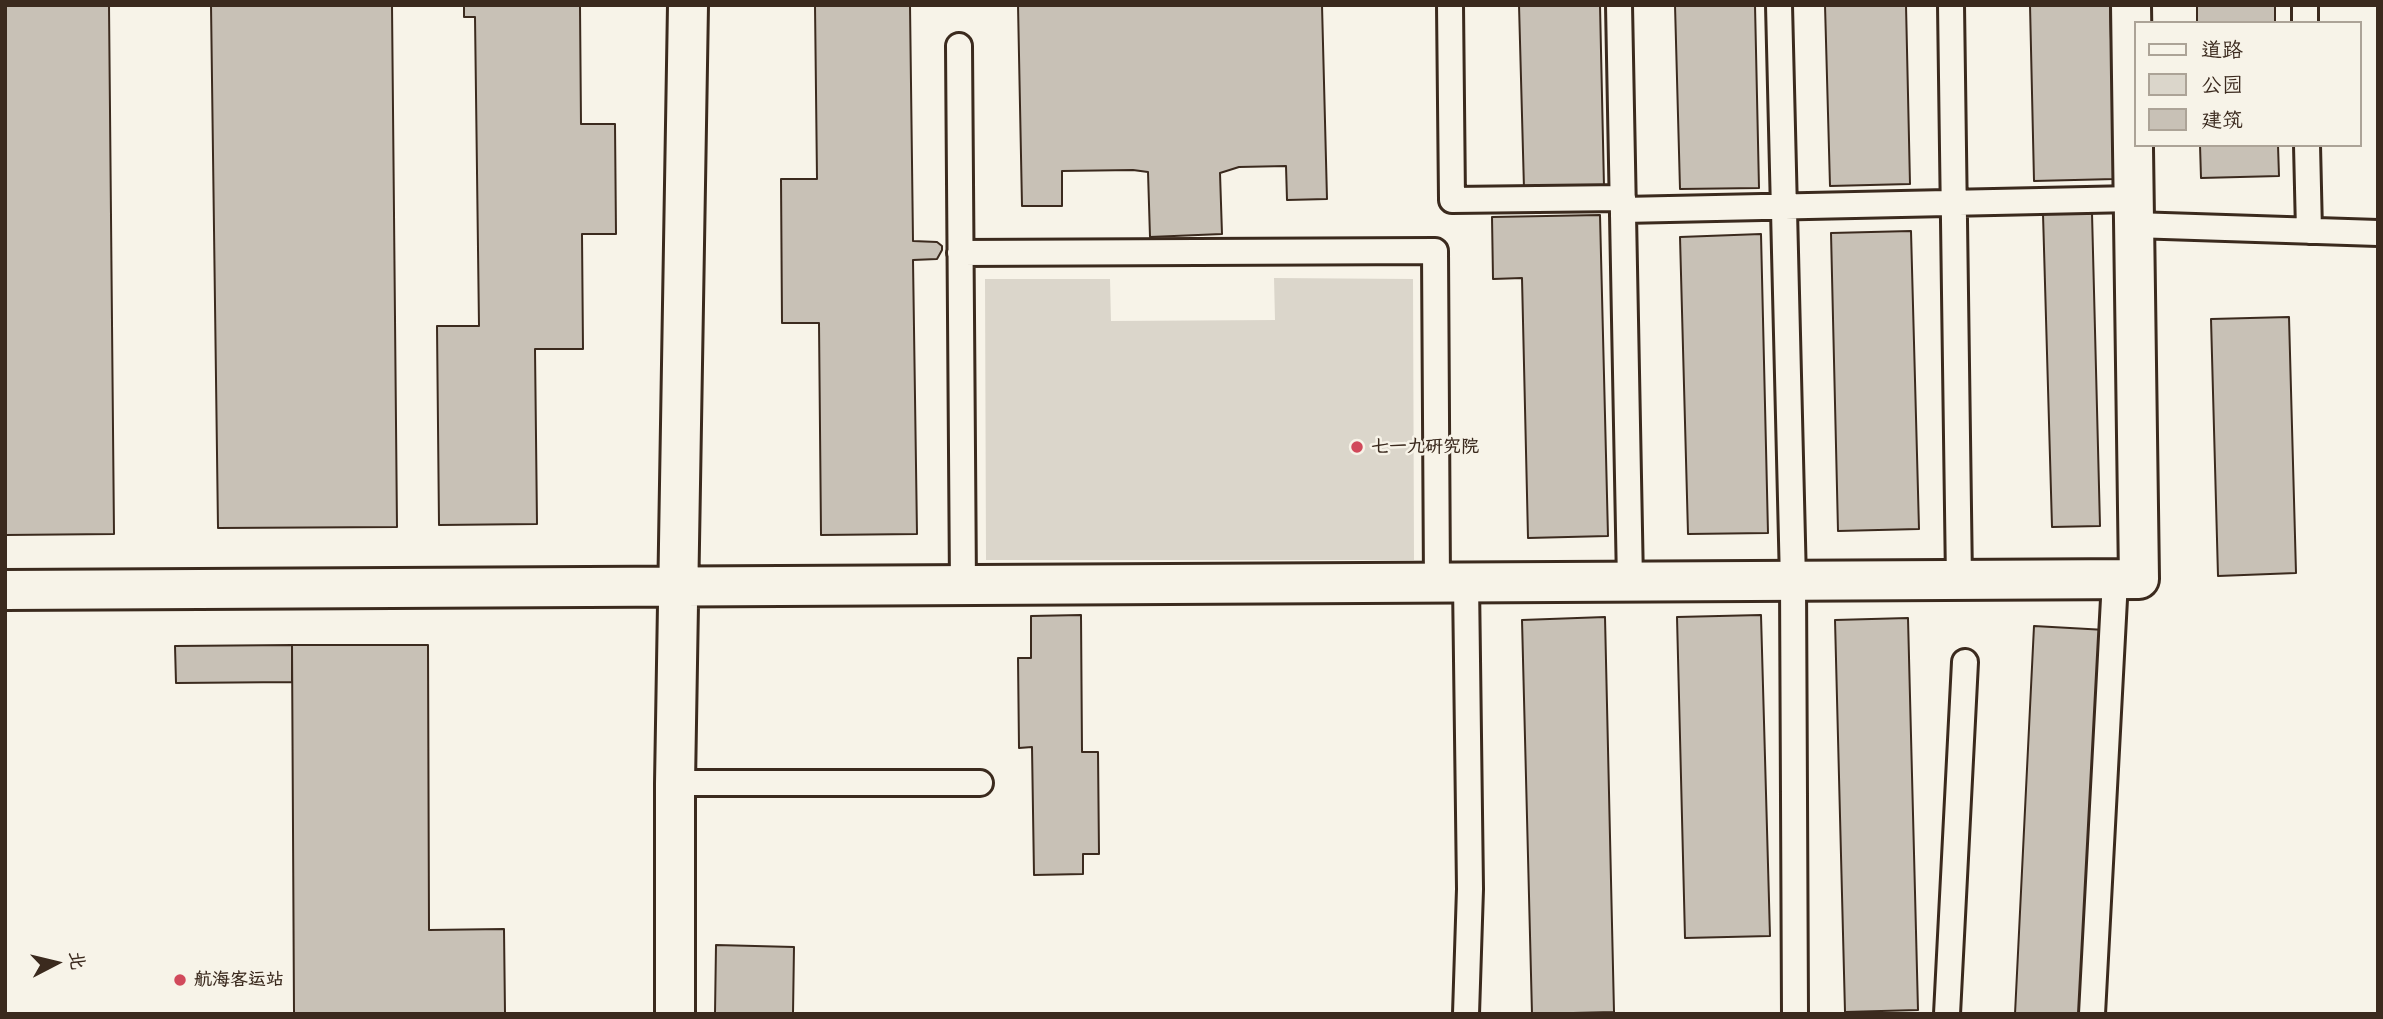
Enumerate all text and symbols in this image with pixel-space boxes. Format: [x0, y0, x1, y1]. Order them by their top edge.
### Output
legend [2134, 21, 2362, 147]
text: 道路 [2201, 36, 2243, 64]
text: 公园 [2201, 71, 2243, 99]
text: 建筑 [2201, 106, 2243, 134]
place label: 七一九研究院 [1371, 436, 1479, 458]
marker: 七一九研究院 [1349, 439, 1365, 455]
north arrow [21, 928, 91, 998]
text: 北 [64, 949, 91, 971]
place label: 航海客运站 [194, 969, 284, 991]
marker: 航海客运站 [172, 972, 188, 988]

